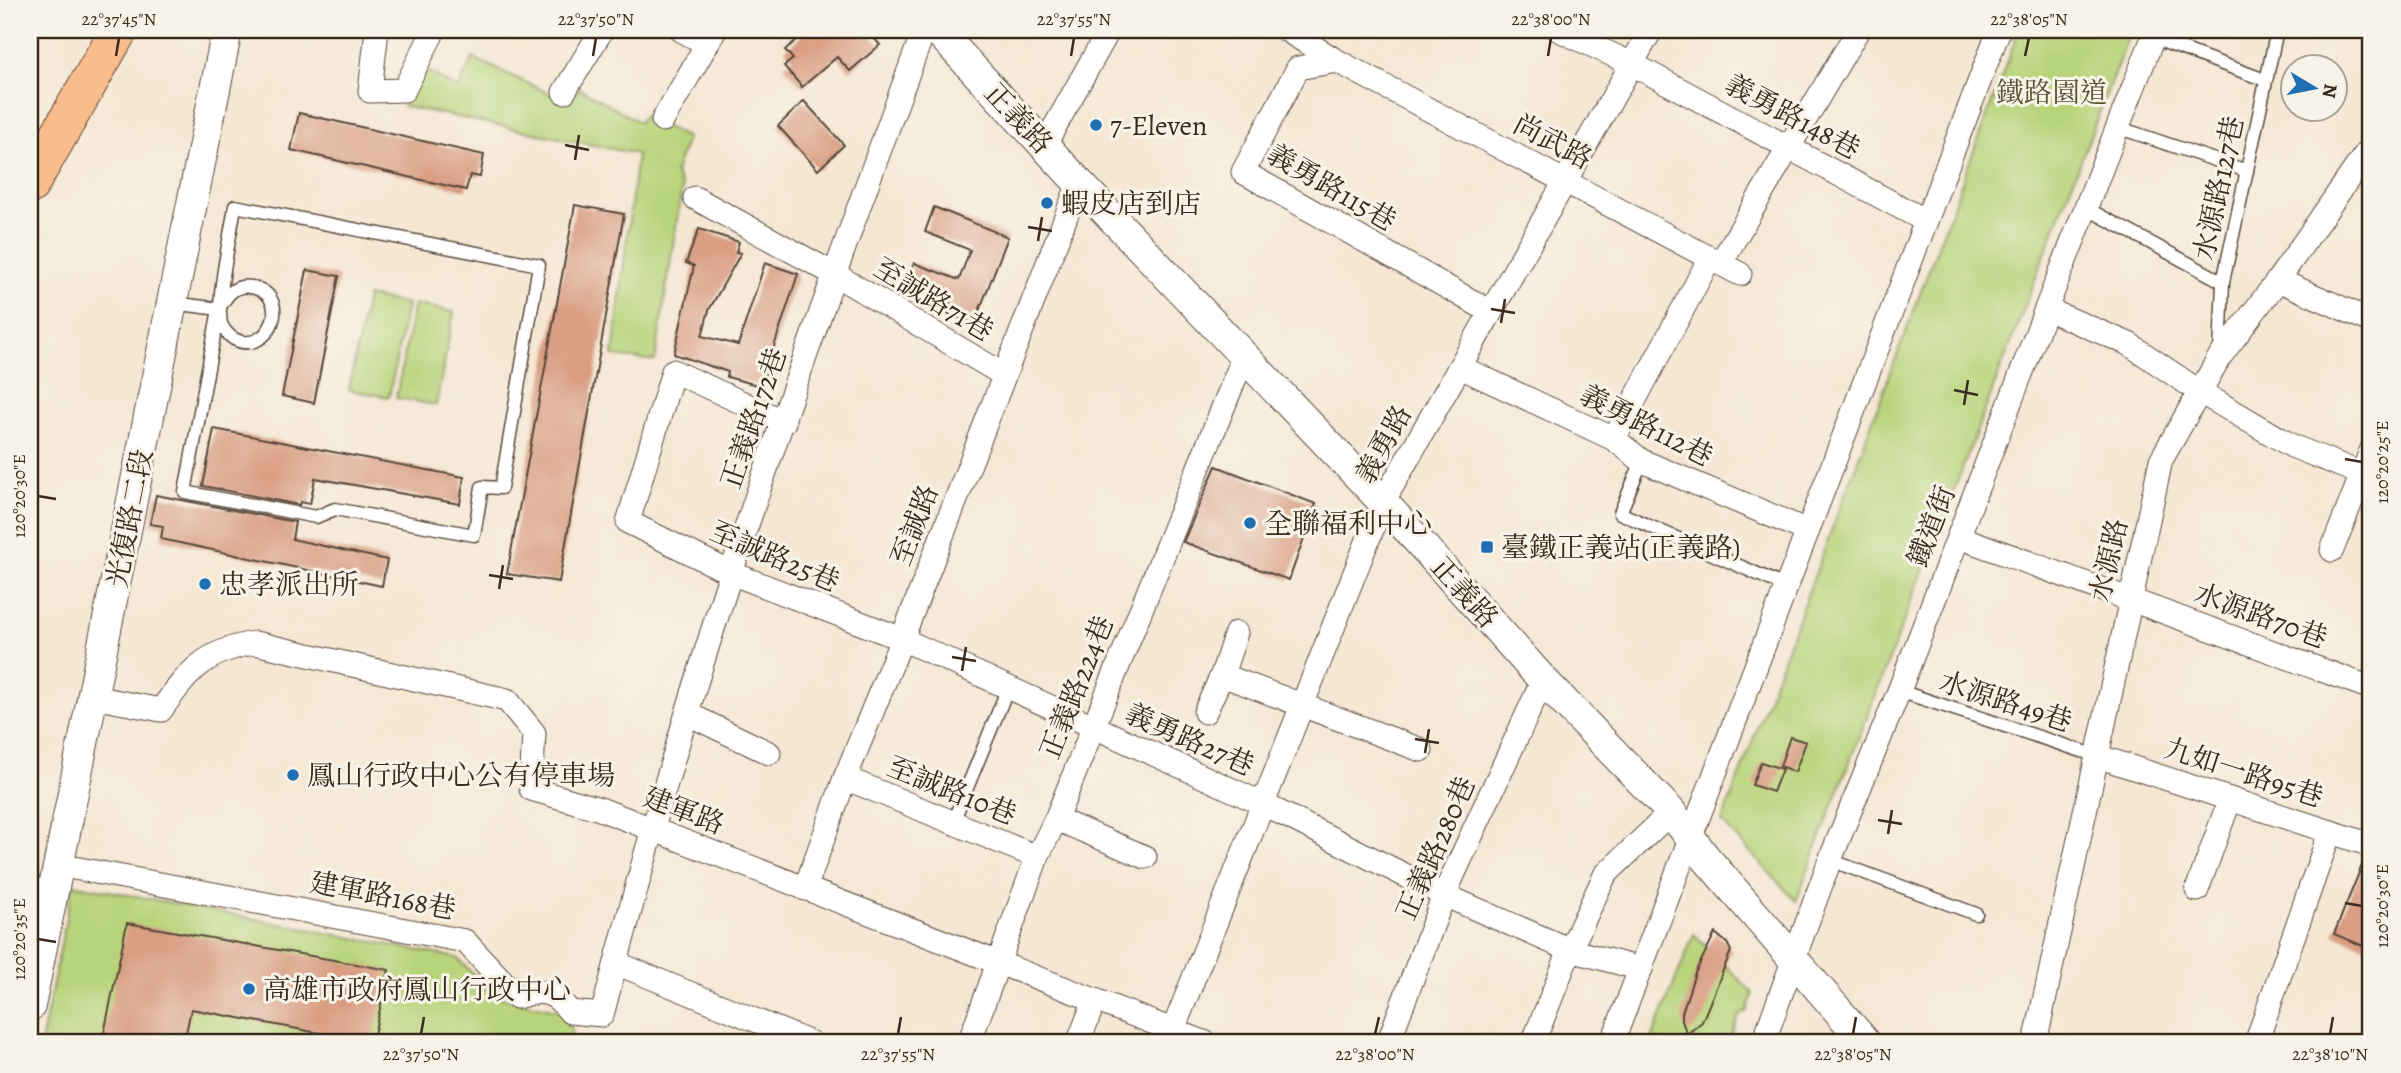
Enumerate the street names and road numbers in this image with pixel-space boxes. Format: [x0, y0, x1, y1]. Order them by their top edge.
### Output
street label: 義勇路148巷 [1718, 65, 1867, 168]
street label: 正義路 [976, 75, 1061, 162]
street label: 尚武路 [1507, 105, 1599, 178]
street label: 水源路127巷 [2185, 113, 2253, 264]
street label: 義勇路115巷 [1260, 136, 1403, 240]
street label: 至誠路71巷 [867, 249, 1000, 350]
street label: 正義路172巷 [712, 343, 796, 494]
street label: 義勇路112巷 [1574, 376, 1720, 476]
street label: 義勇路 [1347, 399, 1421, 490]
street label: 光復路二段 [98, 446, 162, 591]
street label: 至誠路 [882, 479, 948, 571]
street label: 鐵道街 [1899, 480, 1965, 572]
street label: 至誠路25巷 [704, 513, 845, 601]
street label: 水源路 [2081, 515, 2137, 605]
street label: 正義路 [1422, 549, 1506, 637]
street label: 水源路70巷 [2189, 574, 2332, 658]
street label: 正義路224巷 [1031, 610, 1123, 765]
street label: 水源路49巷 [1934, 663, 2077, 741]
street label: 義勇路27巷 [1119, 695, 1260, 785]
street label: 九如一路95巷 [2159, 729, 2328, 816]
street label: 至誠路10巷 [881, 748, 1022, 834]
street label: 正義路280巷 [1387, 770, 1485, 926]
street label: 建軍路 [638, 778, 730, 844]
street label: 建軍路168巷 [306, 863, 459, 929]

